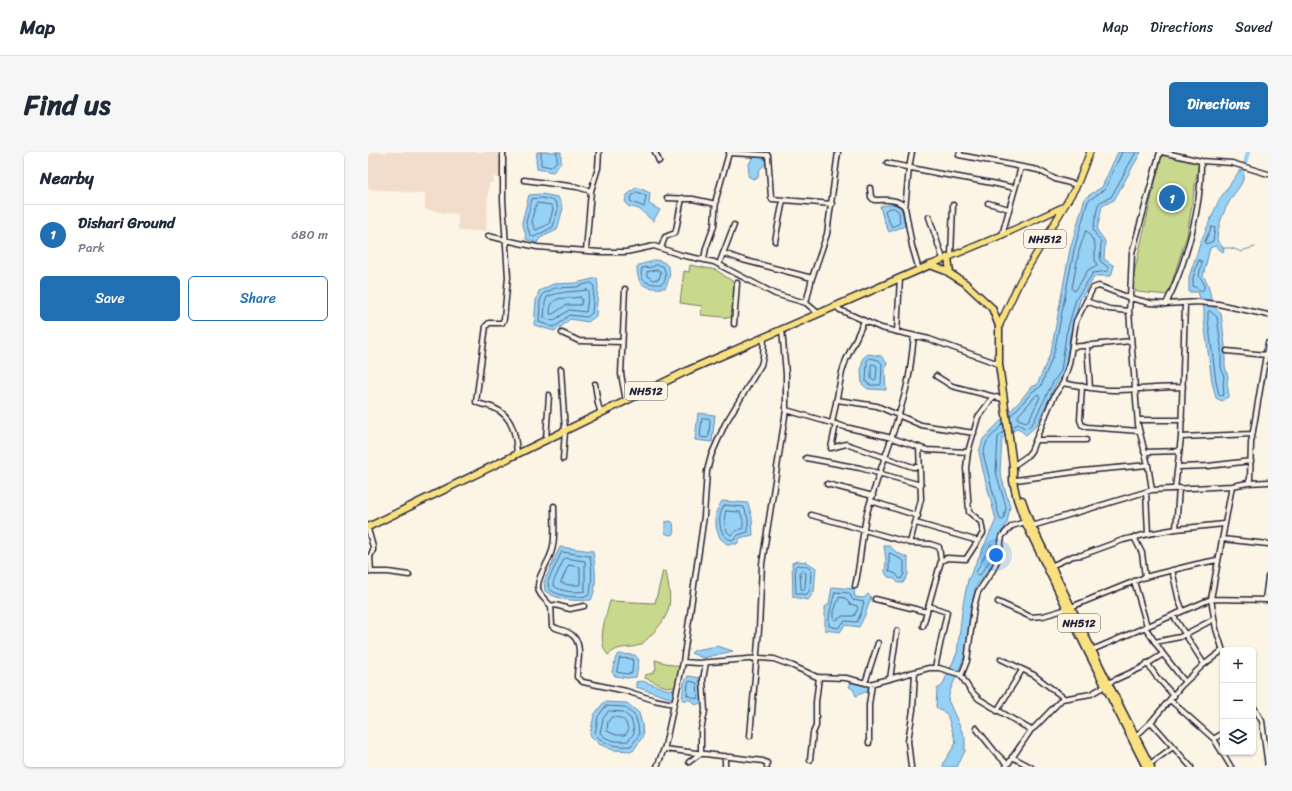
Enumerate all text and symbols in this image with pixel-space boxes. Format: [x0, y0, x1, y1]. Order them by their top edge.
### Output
text: Map [20, 11, 55, 44]
text: Map [1102, 15, 1128, 40]
text: Directions [1150, 15, 1213, 40]
text: Saved [1235, 15, 1272, 40]
text: Find us [24, 80, 111, 129]
button: Directions [1169, 82, 1268, 127]
text: Nearby [40, 163, 94, 193]
pin: 1 [1159, 183, 1185, 213]
text: Dishari Ground [78, 210, 175, 236]
text: 1 [50, 223, 56, 246]
text: 680 m [291, 223, 328, 246]
road number: NH512 [1024, 230, 1066, 248]
text: Park [78, 236, 105, 259]
button: Save [40, 276, 180, 321]
button: Share [188, 276, 328, 321]
road number: NH512 [625, 382, 667, 400]
your location [986, 545, 1006, 565]
road number: NH512 [1058, 614, 1100, 632]
map controls [1220, 647, 1256, 755]
button: + [1220, 647, 1256, 683]
button: − [1220, 683, 1256, 719]
button: layers [1220, 719, 1256, 755]

